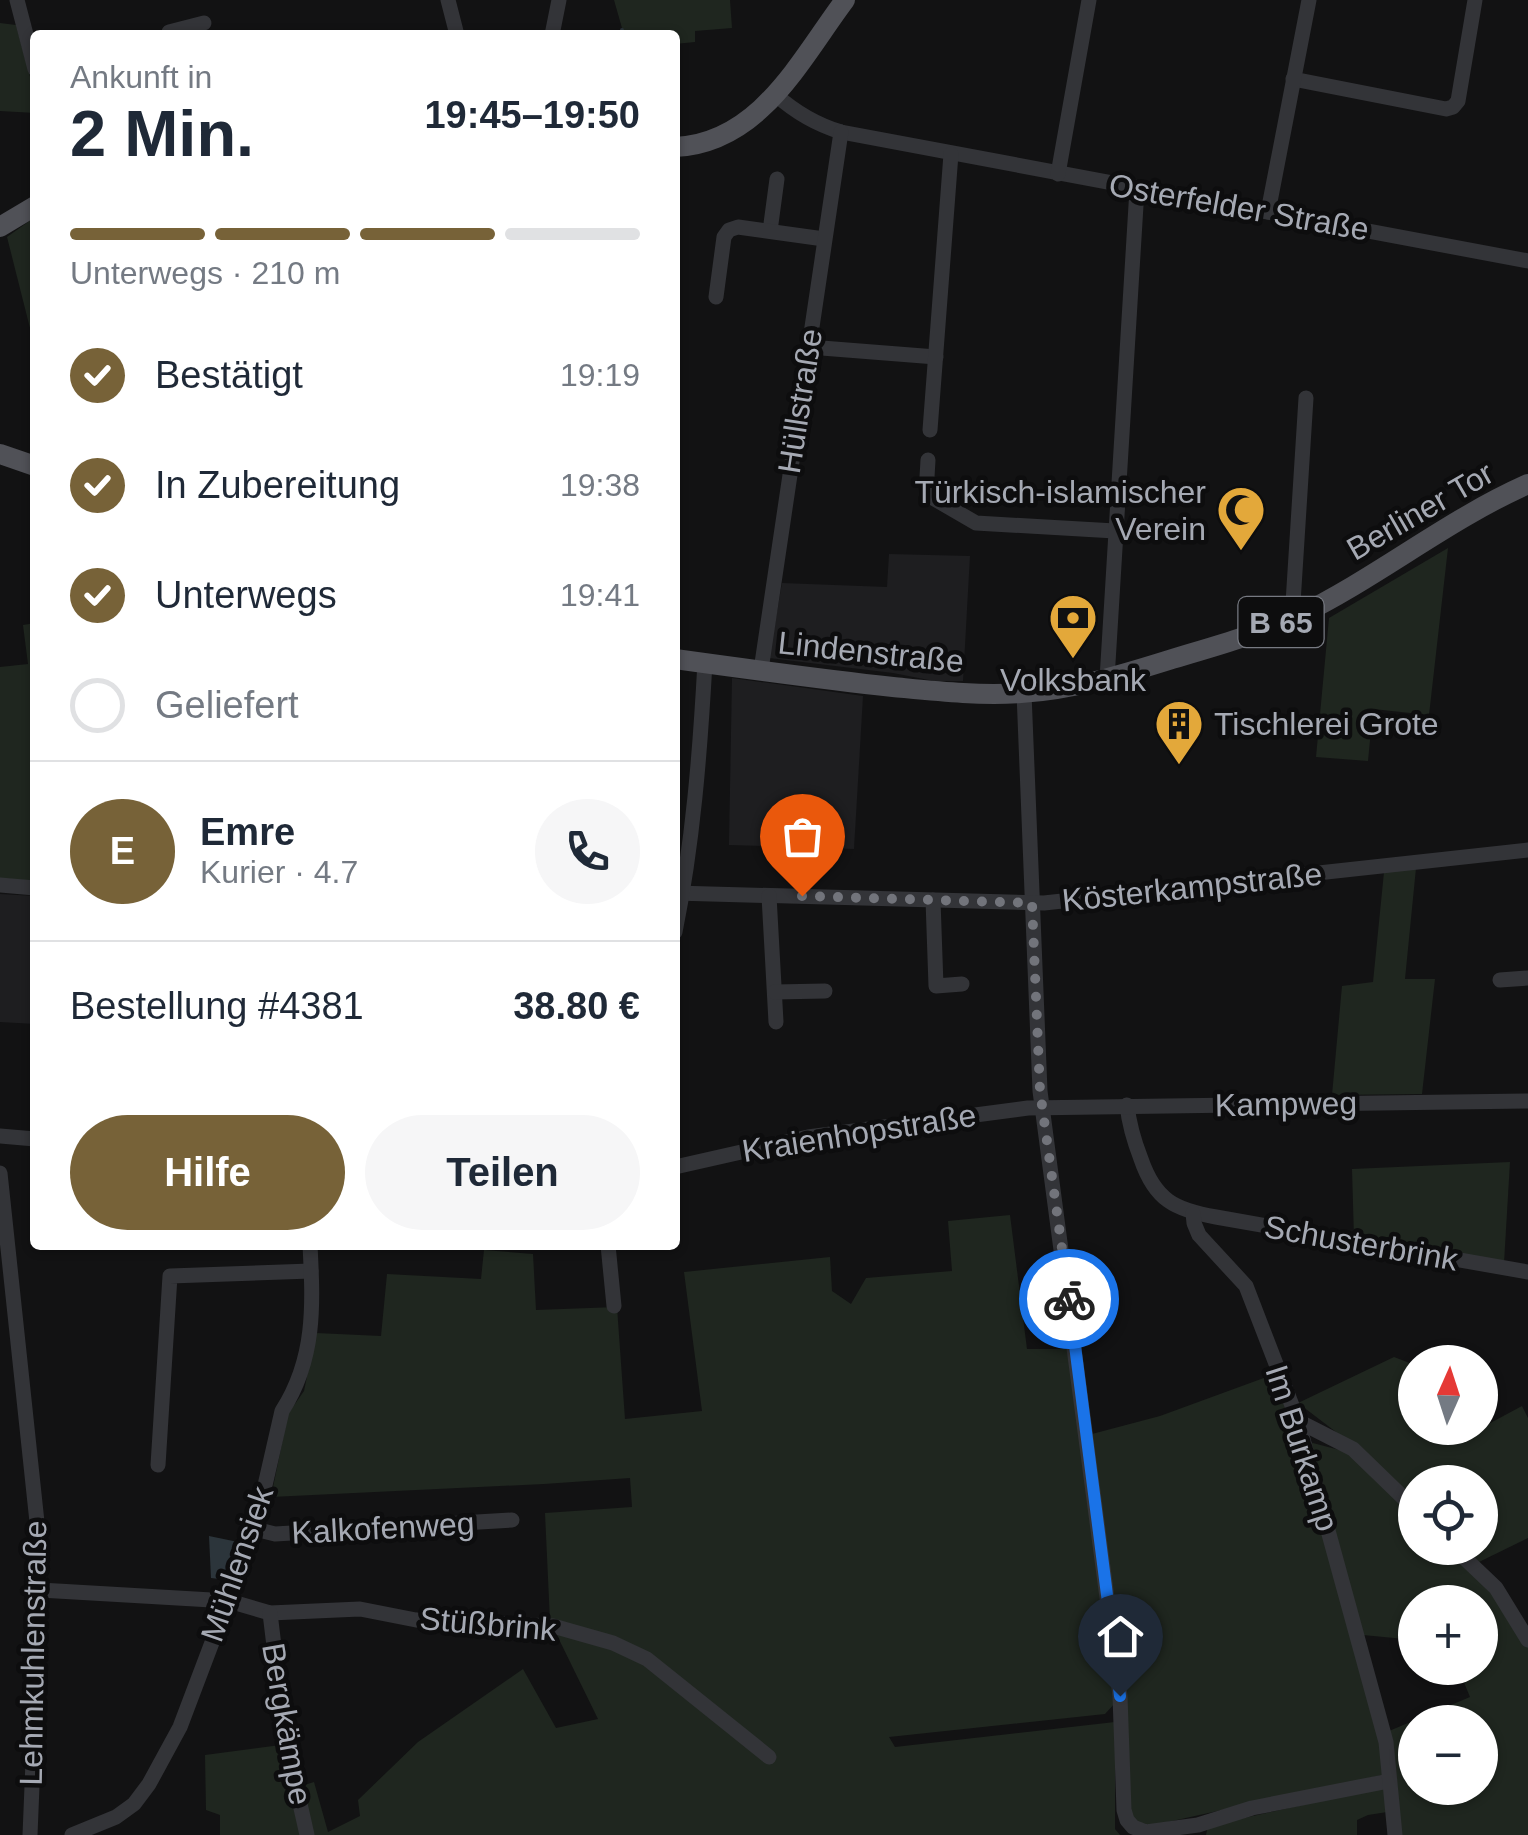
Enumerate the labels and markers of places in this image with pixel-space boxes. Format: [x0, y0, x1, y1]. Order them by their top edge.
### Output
place label: Türkisch-islamischer Verein [914, 474, 1206, 547]
mosque icon: Türkisch-islamischer Verein [1215, 484, 1267, 552]
bank icon: Volksbank [1047, 592, 1099, 660]
place label: Volksbank [1000, 662, 1147, 698]
building icon: Tischlerei Grote [1153, 698, 1205, 766]
place label: Tischlerei Grote [1214, 706, 1439, 742]
pin [760, 794, 845, 897]
pin [1078, 1594, 1163, 1697]

